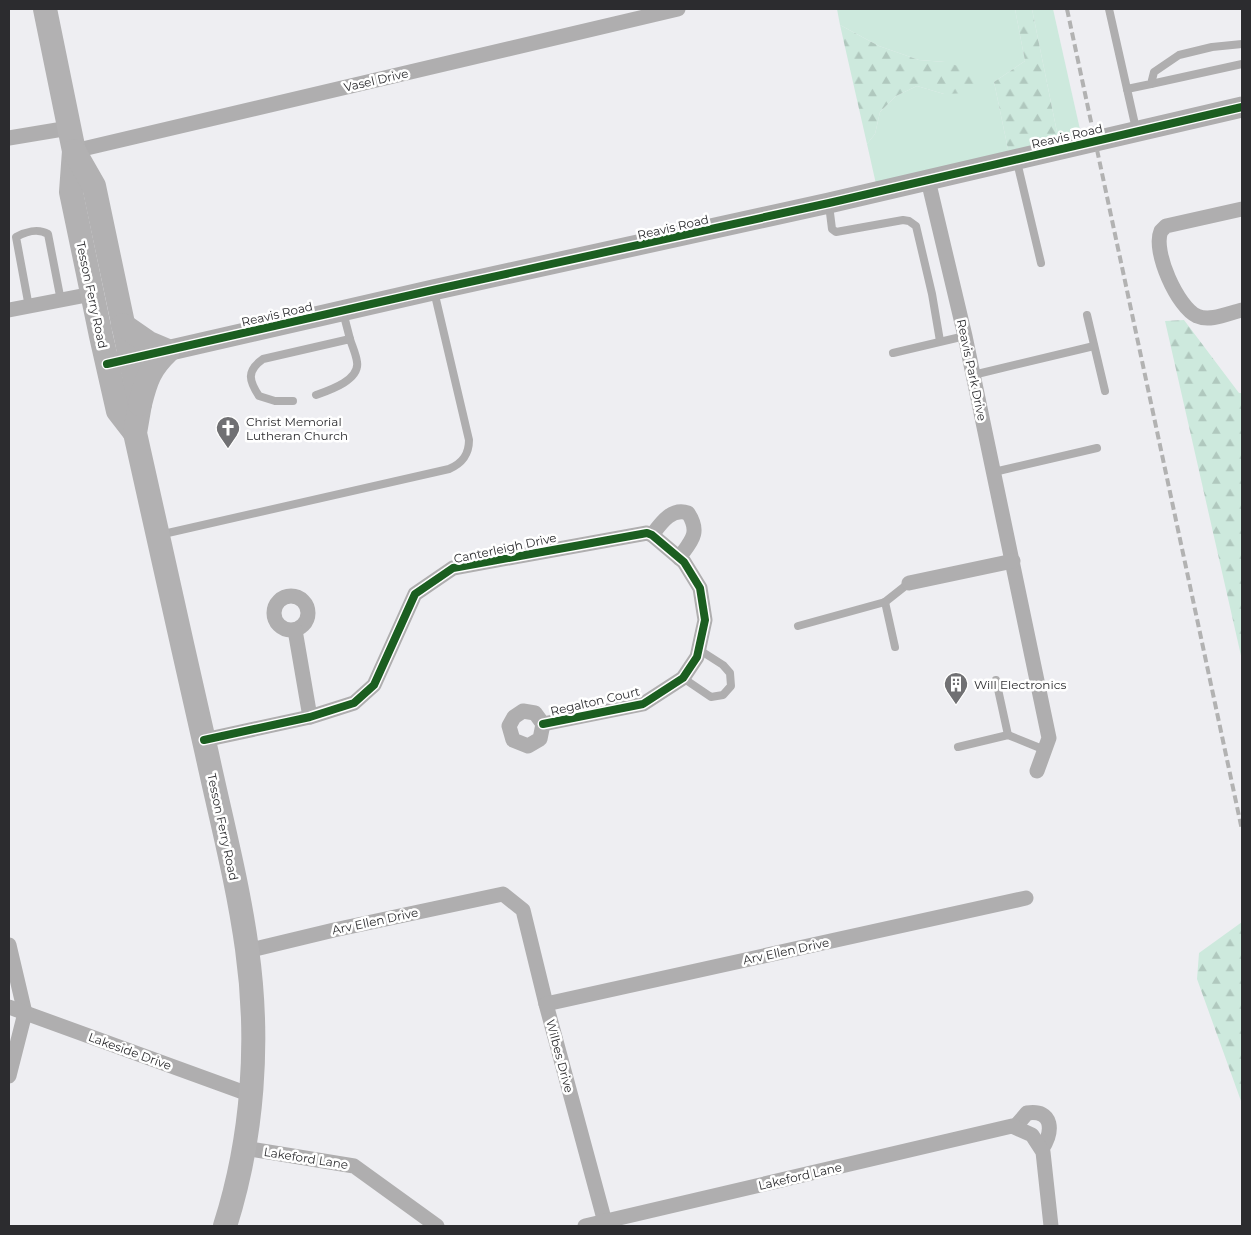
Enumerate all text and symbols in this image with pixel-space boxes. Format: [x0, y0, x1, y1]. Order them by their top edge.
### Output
street label: Vasel Drive [342, 65, 410, 95]
street label: Reavis Road [1030, 121, 1104, 151]
street label: Reavis Road [636, 212, 710, 242]
street label: Tesson Ferry Road [73, 240, 111, 350]
street label: Reavis Road [240, 299, 314, 329]
street label: Reavis Park Drive [954, 318, 990, 422]
place label: Christ Memorial Lutheran Church [246, 414, 348, 443]
church icon: Christ Memorial Lutheran Church [215, 415, 241, 449]
street label: Canterleigh Drive [452, 530, 558, 566]
building icon: Will Electronics [943, 671, 969, 705]
place label: Will Electronics [974, 677, 1066, 692]
street label: Regalton Court [549, 683, 641, 719]
street label: Tesson Ferry Road [204, 772, 242, 882]
street label: Arv Ellen Drive [331, 905, 419, 937]
street label: Arv Ellen Drive [742, 935, 830, 967]
street label: Wilbes Drive [543, 1018, 577, 1094]
street label: Lakeside Drive [86, 1029, 174, 1073]
street label: Lakeford Lane [263, 1144, 349, 1172]
street label: Lakeford Lane [757, 1159, 843, 1193]

